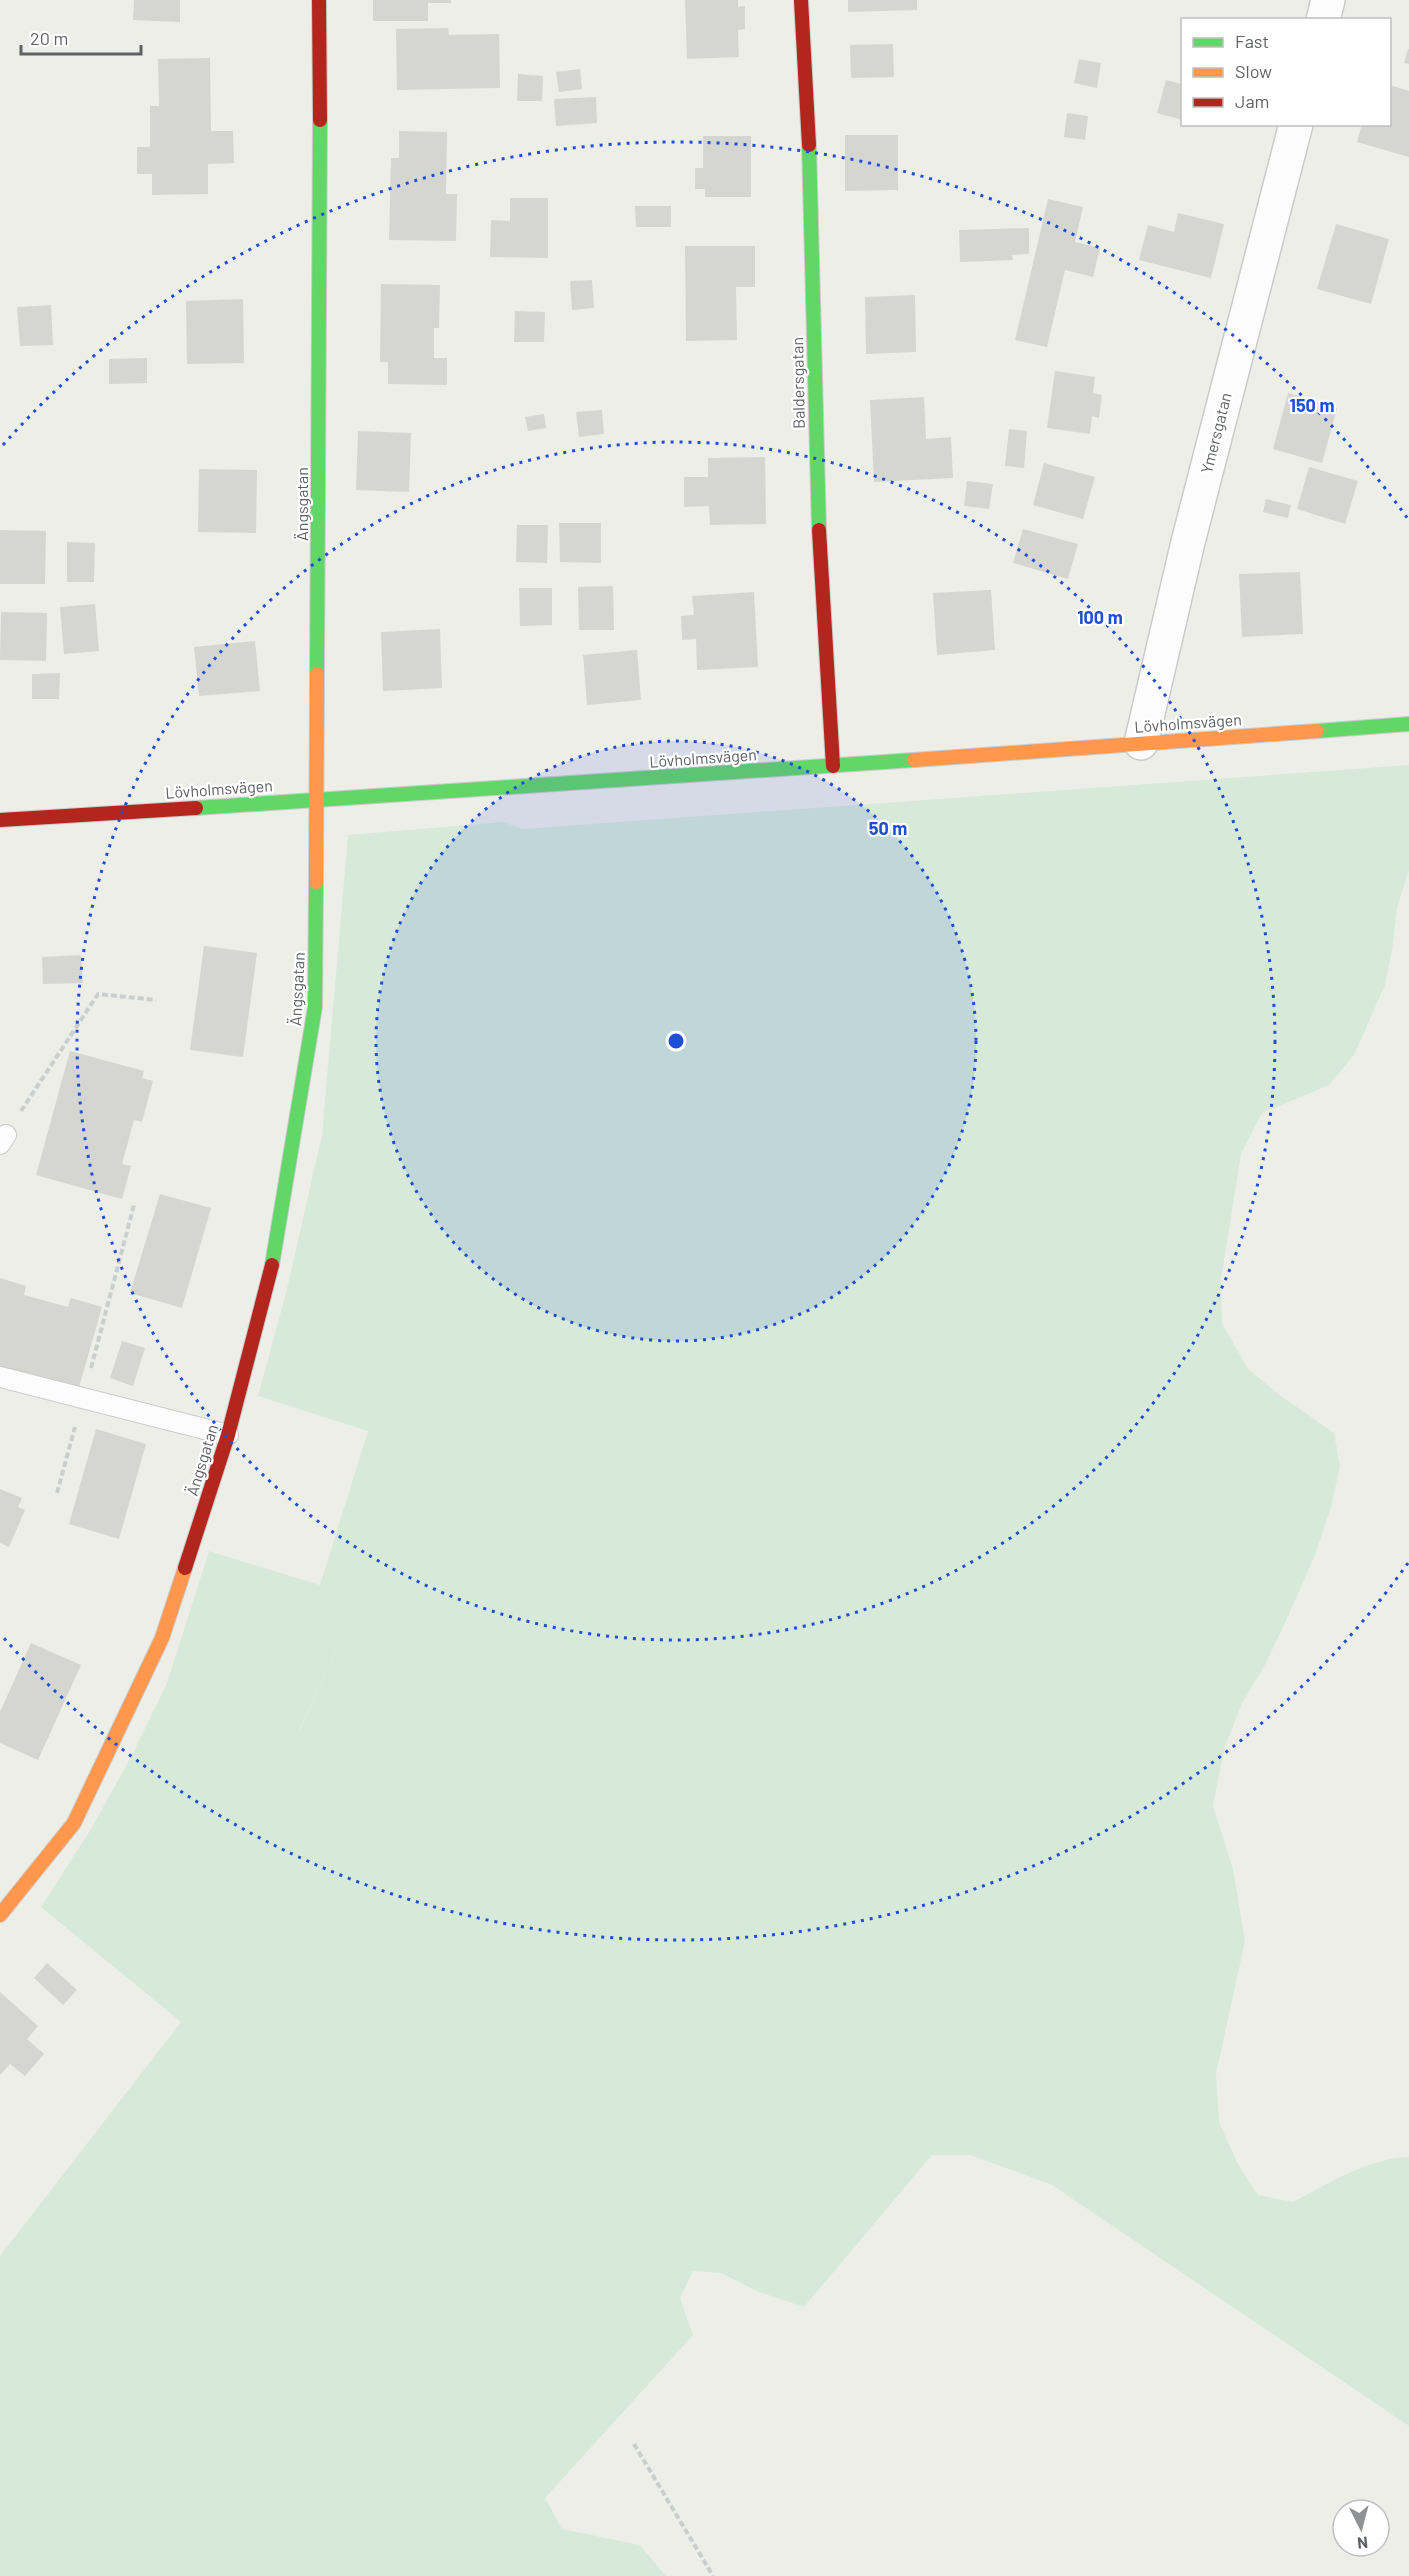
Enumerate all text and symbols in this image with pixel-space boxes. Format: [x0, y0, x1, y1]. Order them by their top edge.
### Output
scale bar [21, 18, 141, 56]
legend [1181, 18, 1391, 126]
text: 20 m [30, 27, 68, 49]
text: Fast [1235, 30, 1269, 52]
text: Slow [1235, 60, 1272, 82]
text: Jam [1235, 90, 1269, 112]
street label: Baldersgatan [787, 337, 808, 429]
street label: Ymersgatan [1196, 390, 1235, 475]
text: 150 m [1290, 394, 1334, 416]
street label: Ängsgatan [292, 467, 311, 541]
text: 100 m [1077, 606, 1123, 628]
street label: Lövholmsvägen [1134, 709, 1242, 736]
street label: Lövholmsvägen [649, 744, 757, 771]
street label: Lövholmsvägen [165, 775, 273, 802]
text: 50 m [869, 817, 907, 839]
street label: Ängsgatan [285, 952, 308, 1026]
centre of rings [666, 1031, 686, 1051]
street label: Ängsgatan [182, 1422, 221, 1498]
north arrow [1331, 2498, 1391, 2558]
text: N [1356, 2533, 1369, 2553]

